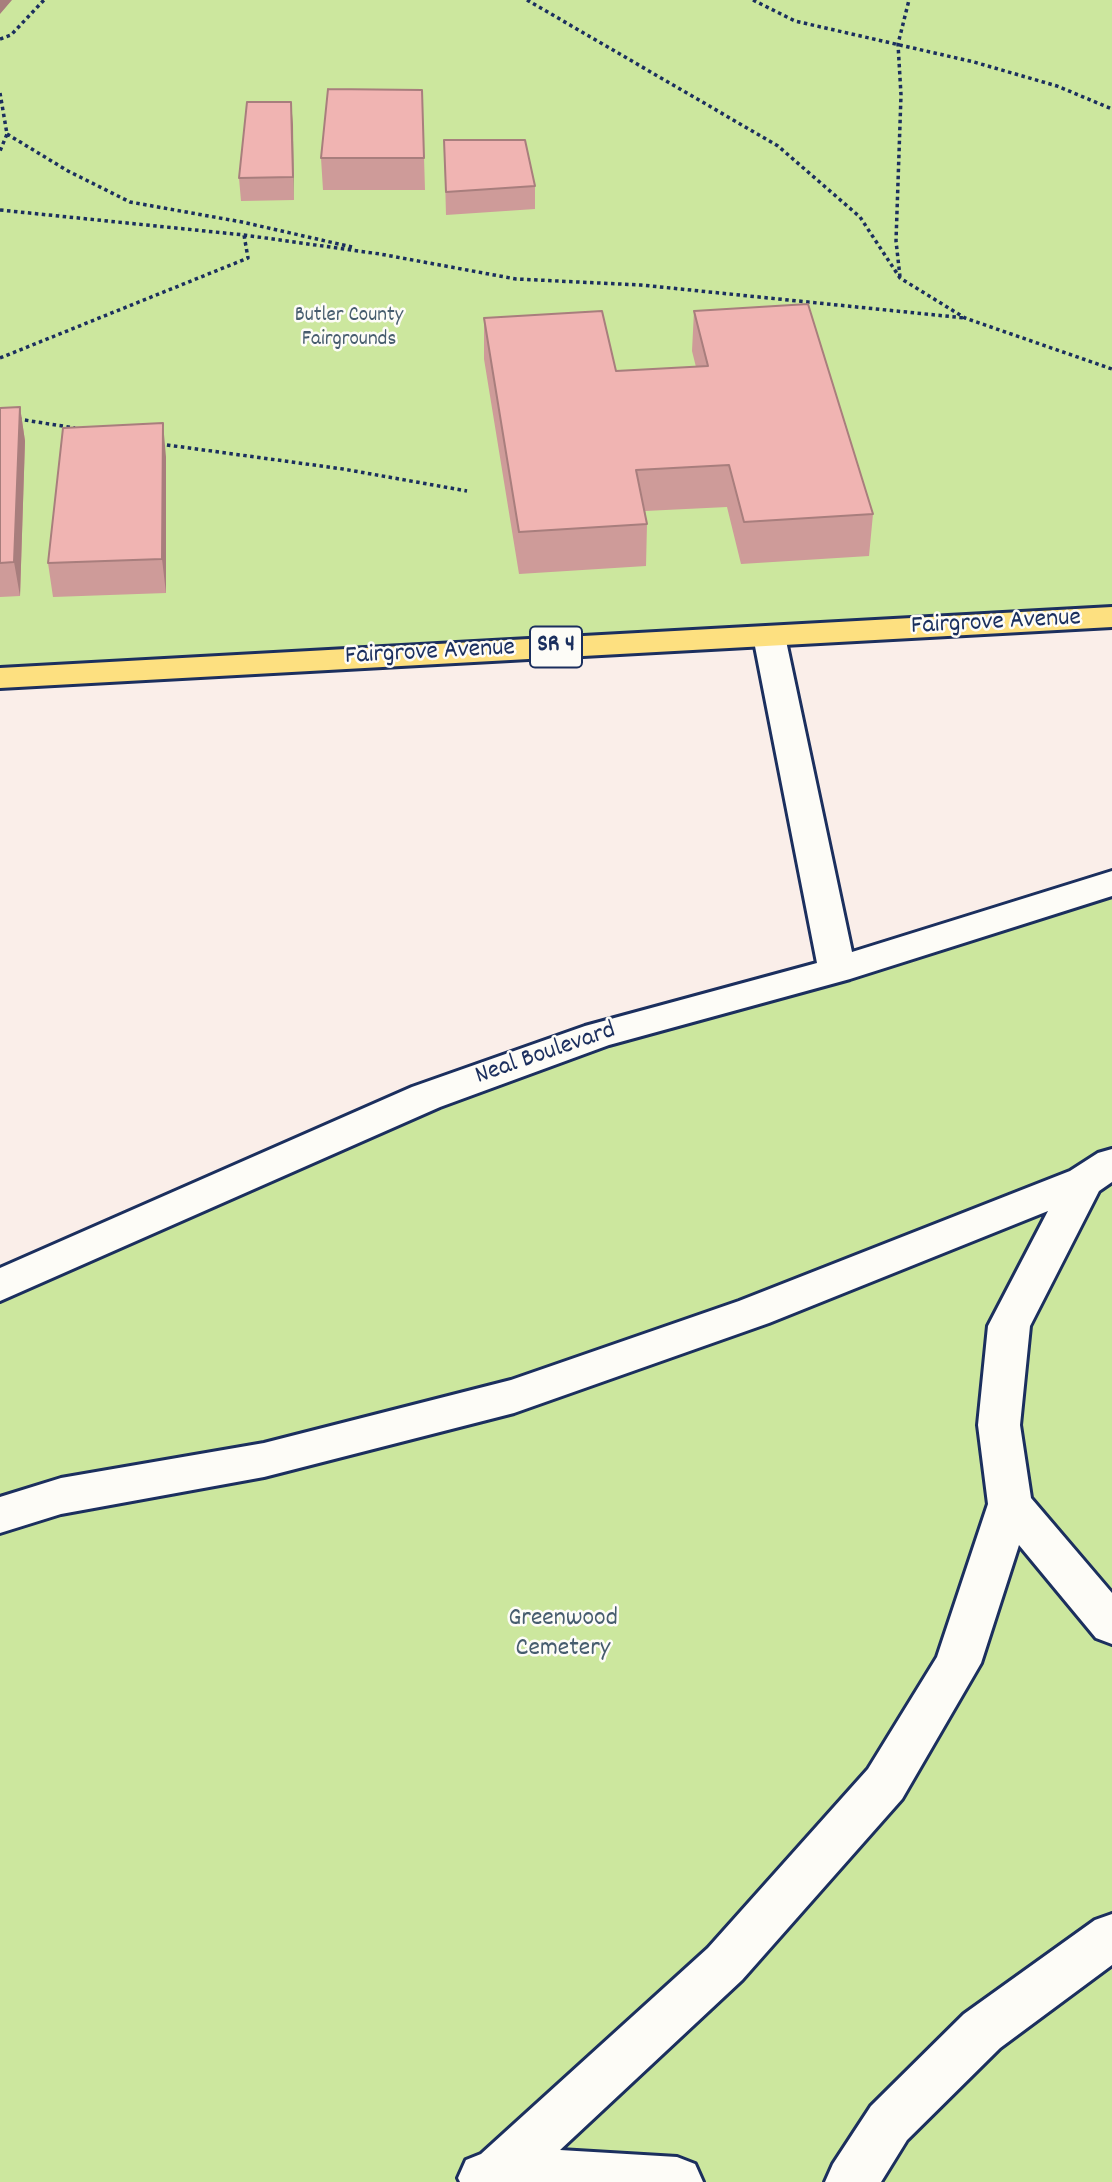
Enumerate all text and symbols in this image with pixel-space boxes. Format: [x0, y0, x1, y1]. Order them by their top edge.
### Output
park label: Butler County Fairgrounds [295, 304, 403, 354]
street label: Fairgrove Avenue [910, 604, 1082, 644]
road number: SR 4 [530, 626, 582, 668]
street label: Fairgrove Avenue [344, 634, 516, 674]
street label: Neal Boulevard [472, 1016, 620, 1094]
park label: Greenwood Cemetery [508, 1604, 618, 1666]

